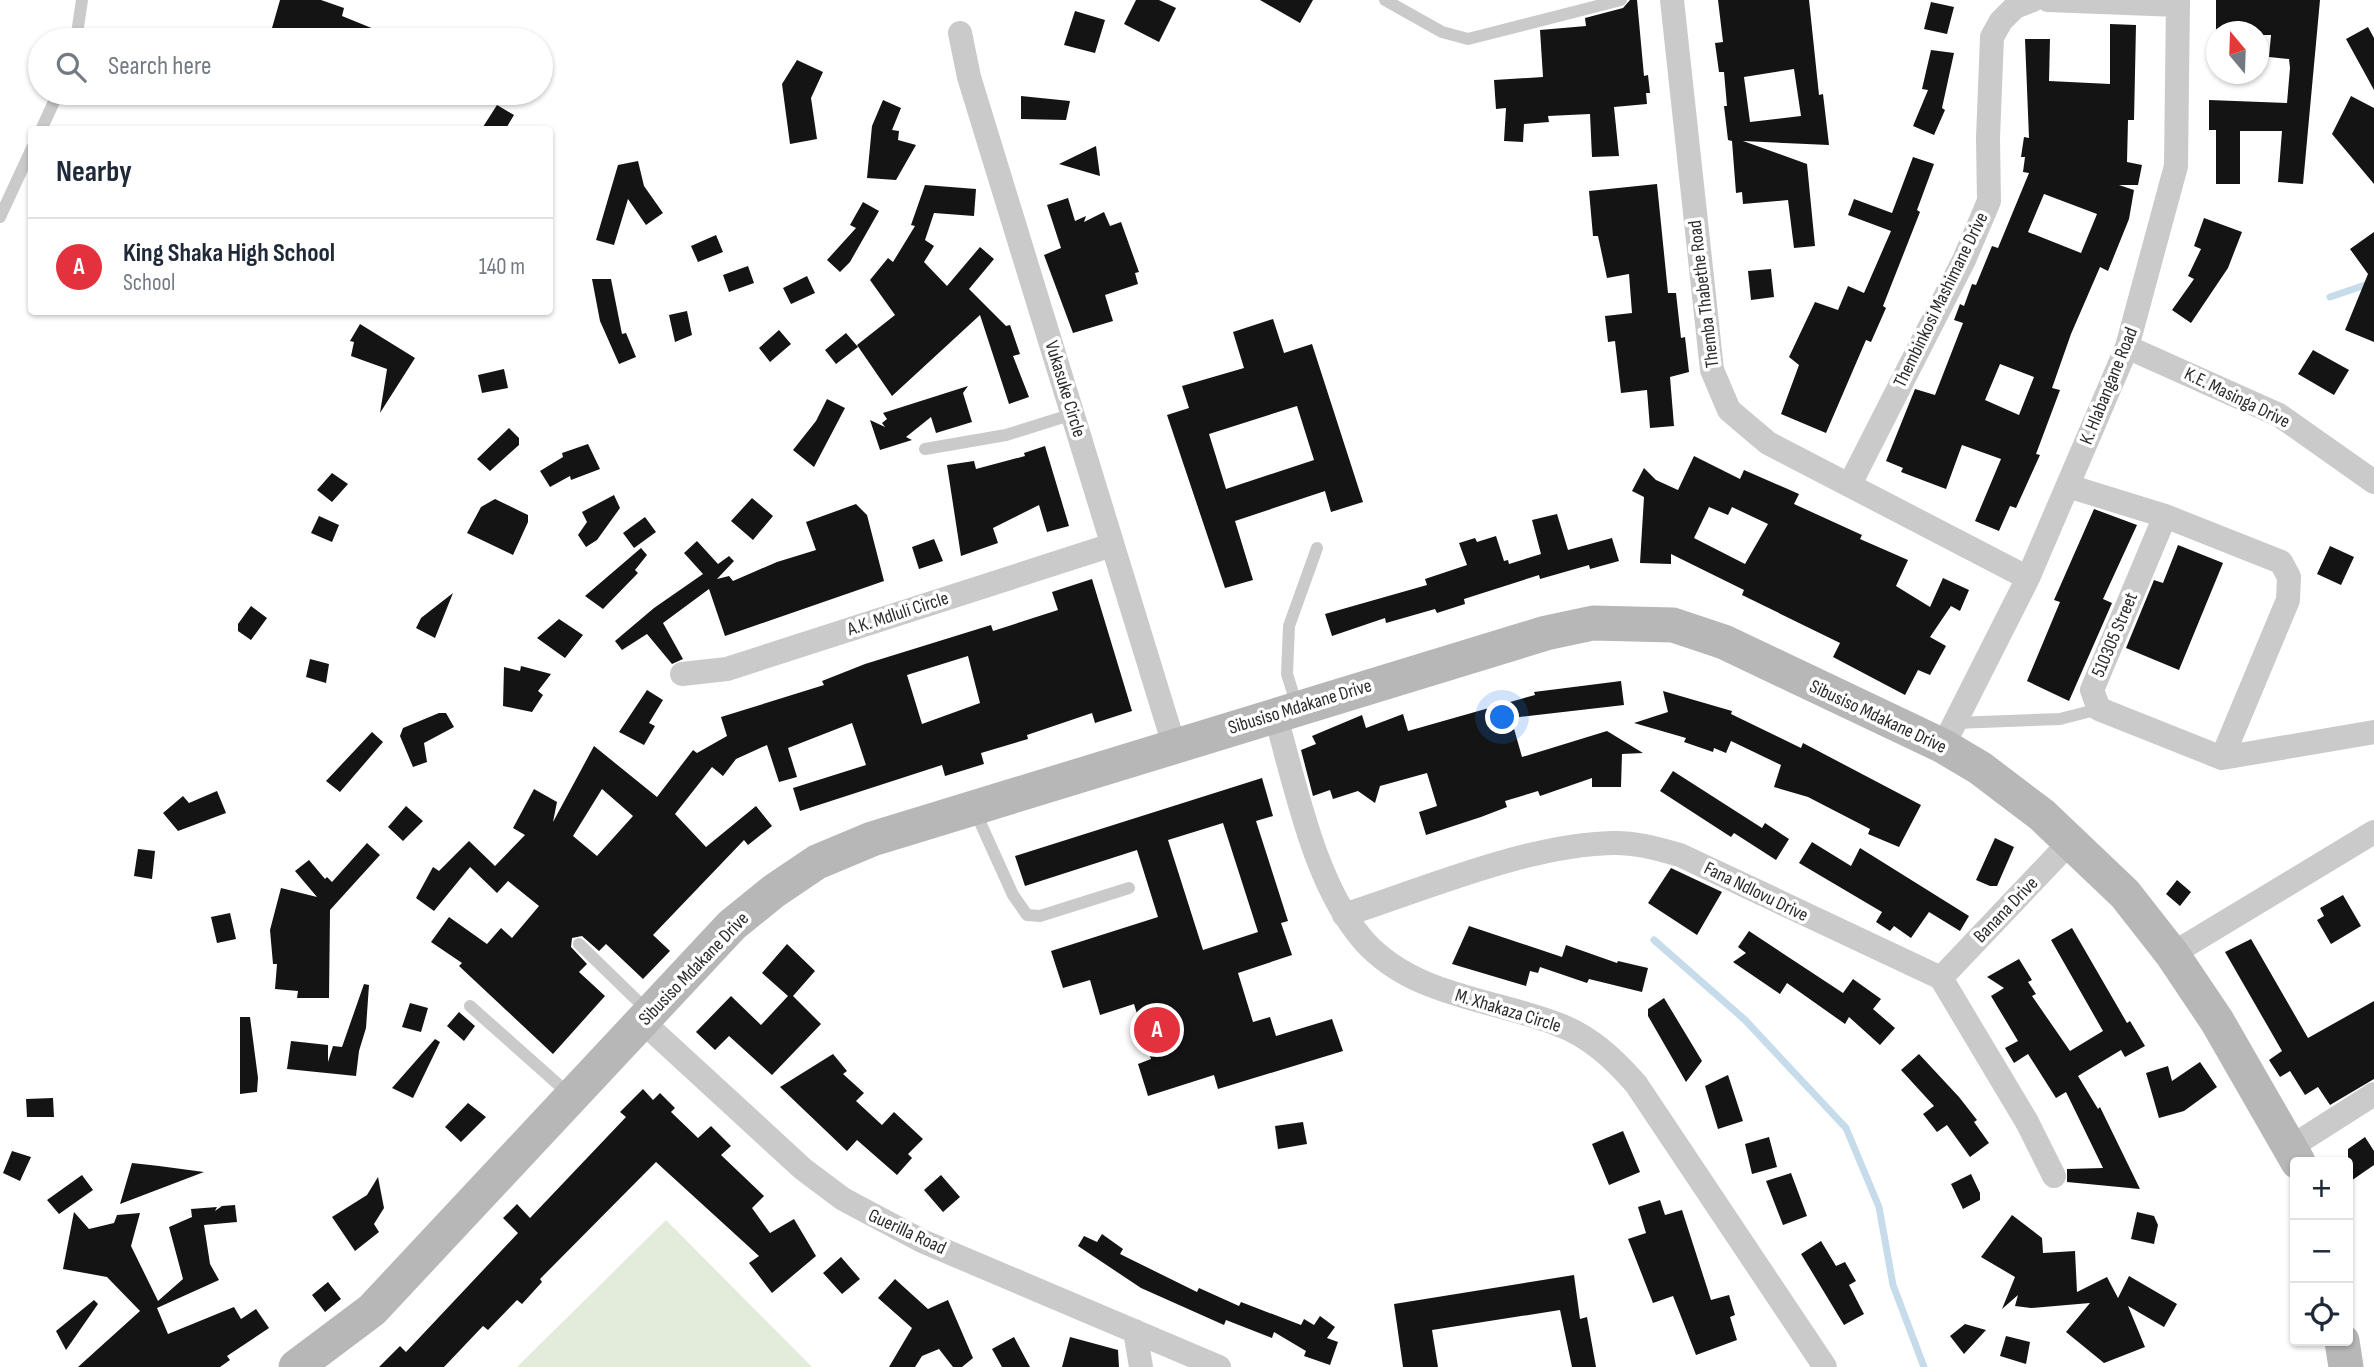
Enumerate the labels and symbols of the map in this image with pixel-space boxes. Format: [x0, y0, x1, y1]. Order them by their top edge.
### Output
north arrow [2206, 21, 2269, 84]
street label: Thembinkosi Mashimane Drive [1889, 209, 1993, 391]
street label: Themba Thabethe Road [1684, 219, 1724, 369]
street label: K. Hlabangane Road [2075, 324, 2143, 448]
street label: Vukasuke Circle [1039, 338, 1091, 440]
street label: K.E. Masinga Drive [2180, 362, 2294, 434]
street label: A.K. Mdluli Circle [843, 587, 952, 642]
street label: 510305 Street [2087, 589, 2143, 681]
street label: Sibusiso Mdakane Drive [1226, 674, 1374, 740]
street label: Sibusiso Mdakane Drive [1806, 675, 1950, 759]
your location [1485, 700, 1519, 734]
street label: Fana Ndlovu Drive [1700, 857, 1812, 927]
street label: Banana Drive [1969, 872, 2043, 948]
street label: Sibusiso Mdakane Drive [634, 908, 754, 1030]
street label: M. Xhakaza Circle [1452, 984, 1564, 1038]
pin: A [1134, 1004, 1180, 1056]
street label: Guerilla Road [864, 1204, 950, 1260]

